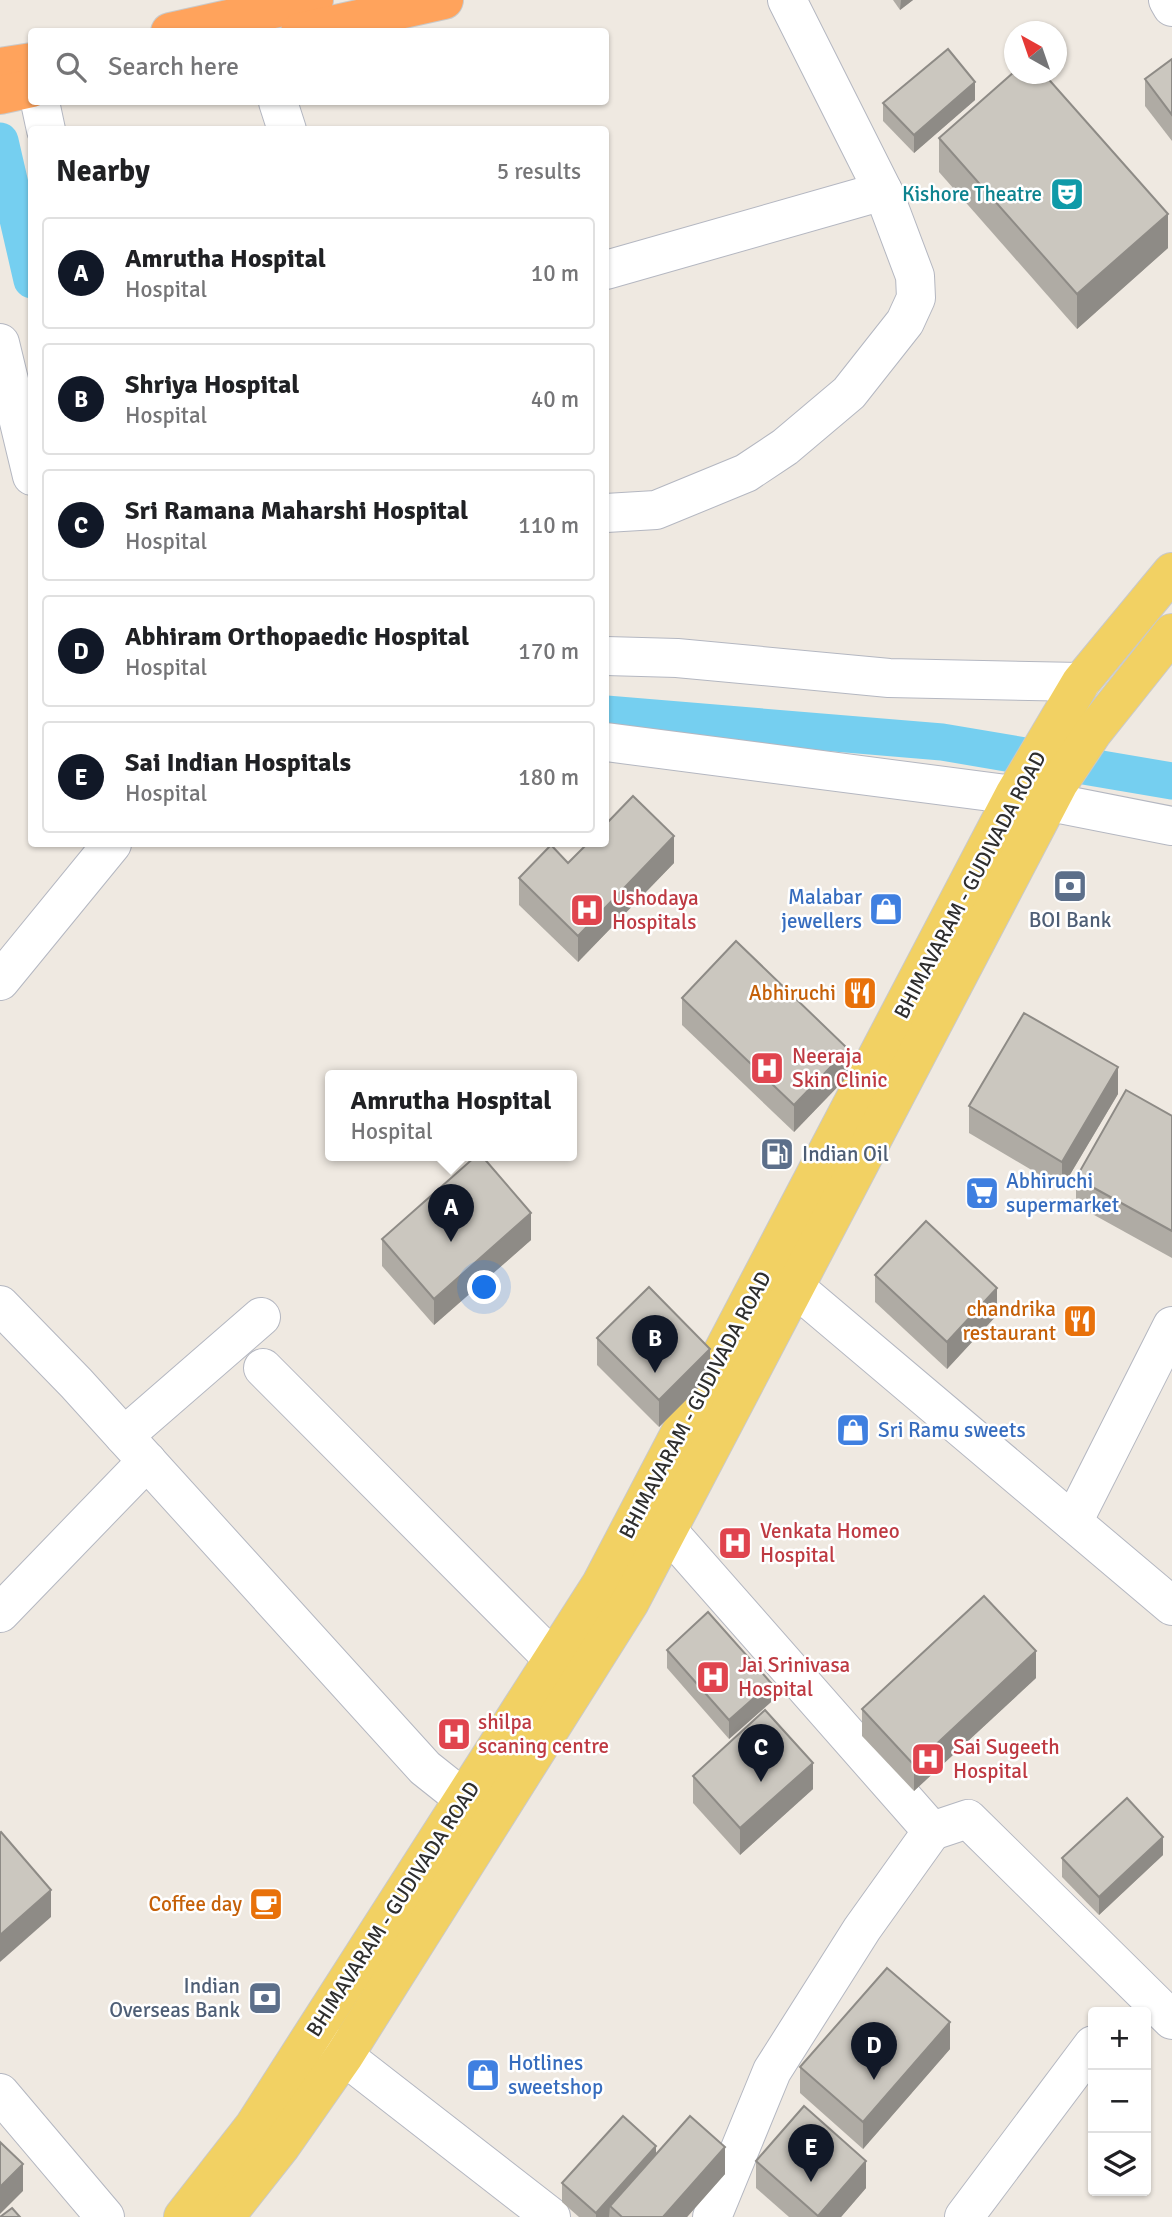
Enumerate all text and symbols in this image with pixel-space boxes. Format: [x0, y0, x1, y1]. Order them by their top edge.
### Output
north arrow [1004, 21, 1067, 84]
search box [28, 28, 609, 105]
icon: search [52, 48, 90, 86]
text: Search here [108, 51, 239, 83]
text: Nearby [56, 153, 150, 190]
text: 5 results [497, 157, 581, 186]
theatre icon: Kishore Theatre [1048, 175, 1086, 213]
place label: Kishore Theatre [902, 181, 1042, 207]
text: Amrutha Hospital [125, 243, 326, 275]
text: A [74, 259, 88, 288]
text: 10 m [531, 259, 579, 288]
text: Hospital [125, 275, 207, 304]
text: Shriya Hospital [125, 369, 299, 401]
text: B [74, 385, 88, 414]
text: 40 m [531, 385, 579, 414]
text: Hospital [125, 401, 207, 430]
text: Sri Ramana Maharshi Hospital [125, 495, 468, 527]
text: C [74, 511, 88, 540]
text: 110 m [518, 511, 579, 540]
text: Hospital [125, 527, 207, 556]
text: Abhiram Orthopaedic Hospital [125, 621, 469, 653]
text: D [73, 637, 89, 666]
text: 170 m [518, 637, 579, 666]
text: Hospital [125, 653, 207, 682]
text: Sai Indian Hospitals [125, 747, 351, 779]
street label: BHIMAVARAM - GUDIVADA ROAD [888, 747, 1052, 1023]
text: E [74, 763, 88, 792]
text: 180 m [518, 763, 579, 792]
text: Hospital [125, 779, 207, 808]
bank icon: BOI Bank [1051, 867, 1089, 905]
place label: Malabar jewellers [781, 884, 862, 934]
place label: Ushodaya Hospitals [612, 885, 699, 935]
shop icon: Malabar jewellers [867, 890, 905, 928]
hospital icon: Ushodaya Hospitals [568, 891, 606, 929]
place label: BOI Bank [1029, 907, 1112, 933]
restaurant icon: Abhiruchi [841, 974, 879, 1012]
place label: Abhiruchi [749, 980, 836, 1006]
place label: Neeraja Skin Clinic [792, 1043, 887, 1093]
hospital icon: Neeraja Skin Clinic [748, 1049, 786, 1087]
popup [325, 1070, 577, 1161]
text: Amrutha Hospital [351, 1085, 551, 1117]
text: Hospital [351, 1117, 433, 1146]
fuel station icon: Indian Oil [758, 1135, 796, 1173]
place label: Indian Oil [802, 1141, 889, 1167]
place label: Abhiruchi supermarket [1006, 1168, 1119, 1218]
supermarket icon: Abhiruchi supermarket [963, 1174, 1001, 1212]
pin: A [428, 1184, 474, 1242]
street label: BHIMAVARAM - GUDIVADA ROAD [614, 1267, 776, 1543]
your location [467, 1270, 501, 1304]
place label: chandrika restaurant [962, 1296, 1056, 1346]
restaurant icon: chandrika restaurant [1061, 1302, 1099, 1340]
pin: B [632, 1315, 678, 1373]
shop icon: Sri Ramu sweets [834, 1411, 872, 1449]
place label: Sri Ramu sweets [878, 1417, 1026, 1443]
place label: Venkata Homeo Hospital [760, 1518, 900, 1568]
hospital icon: Venkata Homeo Hospital [716, 1524, 754, 1562]
place label: Jai Srinivasa Hospital [738, 1652, 850, 1702]
hospital icon: Jai Srinivasa Hospital [694, 1658, 732, 1696]
place label: shilpa scaning centre [478, 1709, 609, 1759]
hospital icon: shilpa scaning centre [435, 1715, 473, 1753]
pin: C [738, 1724, 784, 1782]
place label: Sai Sugeeth Hospital [953, 1734, 1060, 1784]
hospital icon: Sai Sugeeth Hospital [909, 1740, 947, 1778]
street label: BHIMAVARAM - GUDIVADA ROAD [301, 1777, 485, 2041]
cafe icon: Coffee day [247, 1885, 285, 1923]
place label: Coffee day [148, 1891, 242, 1917]
place label: Indian Overseas Bank [109, 1973, 240, 2023]
bank icon: Indian Overseas Bank [246, 1979, 284, 2017]
map controls [1088, 2007, 1151, 2196]
button: + [1088, 2007, 1151, 2070]
pin: D [851, 2022, 897, 2080]
place label: Hotlines sweetshop [508, 2050, 603, 2100]
shop icon: Hotlines sweetshop [464, 2056, 502, 2094]
button: − [1088, 2070, 1151, 2133]
pin: E [788, 2124, 834, 2182]
button: layers [1088, 2133, 1151, 2196]

